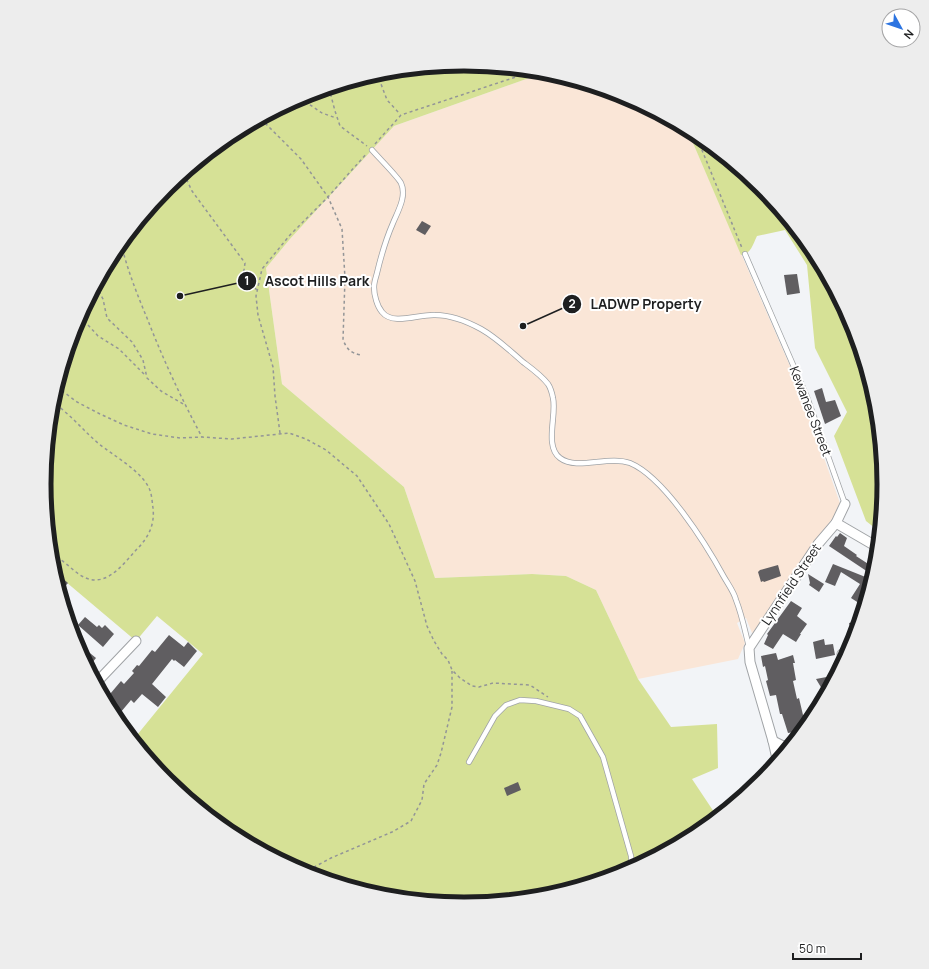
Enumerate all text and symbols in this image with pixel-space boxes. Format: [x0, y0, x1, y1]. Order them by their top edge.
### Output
north arrow [881, 8, 921, 48]
text: N [901, 27, 917, 43]
callout: Ascot Hills Park [237, 268, 377, 294]
text: Ascot Hills Park [265, 271, 370, 290]
text: 1 [244, 272, 250, 289]
callout: LADWP Property [562, 291, 709, 317]
text: LADWP Property [591, 294, 702, 313]
text: 2 [568, 295, 576, 312]
street label: Kewanee Street [786, 363, 836, 459]
street label: Lynnfield Street [757, 539, 825, 629]
scale bar [793, 935, 861, 961]
text: 50 m [799, 940, 826, 957]

